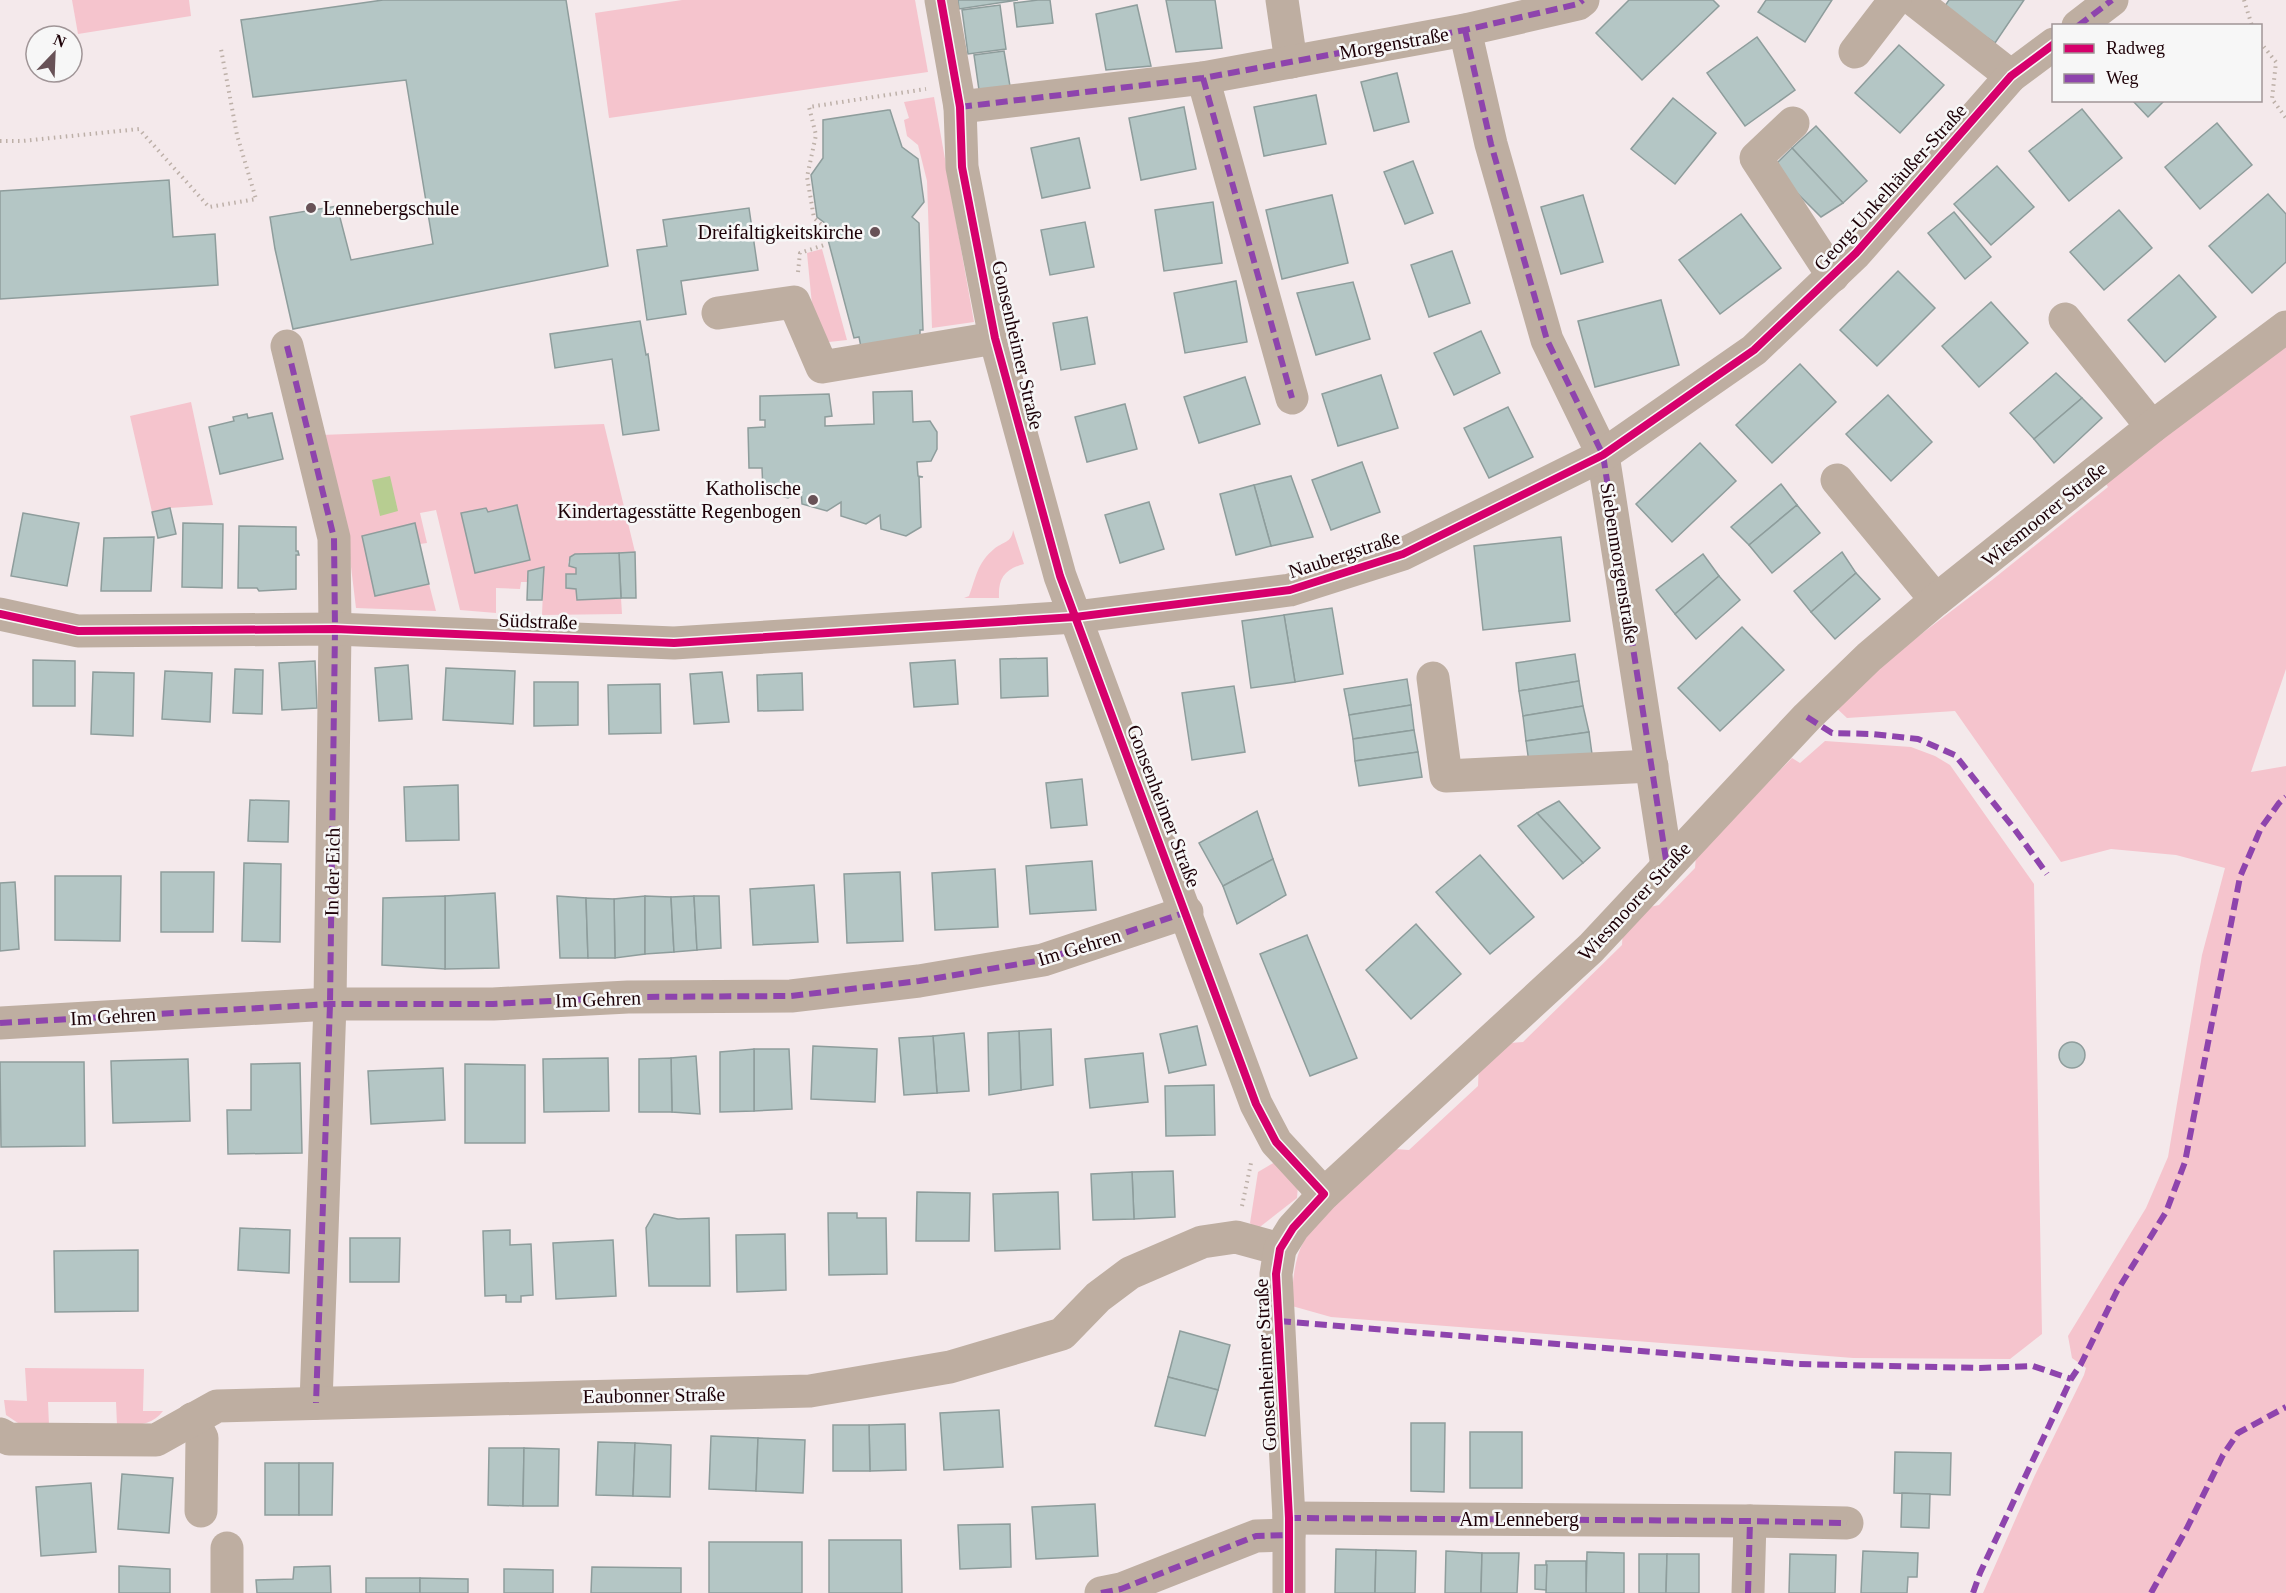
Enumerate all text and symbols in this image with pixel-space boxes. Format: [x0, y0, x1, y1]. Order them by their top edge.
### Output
street label: Morgenstraße [1338, 23, 1451, 64]
north arrow [24, 24, 84, 84]
legend [2052, 24, 2262, 102]
text: N [51, 31, 69, 51]
text: Radweg [2106, 38, 2165, 58]
text: Weg [2106, 68, 2139, 88]
street label: Georg-Unkelhäußer-Straße [1809, 99, 1972, 276]
place label: Lennebergschule [323, 197, 459, 220]
marker: Lennebergschule [304, 201, 318, 215]
place label: Dreifaltigkeitskirche [698, 221, 863, 244]
marker: Dreifaltigkeitskirche [868, 225, 882, 239]
street label: Gonsenheimer Straße [988, 258, 1048, 432]
street label: Wiesmoorer Straße [1977, 457, 2111, 571]
place label: Katholische Kindertagesstätte Regenbogen [557, 477, 801, 523]
street label: Siebenmorgenstraße [1595, 481, 1644, 645]
marker: Katholische Kindertagesstätte Regenbogen [806, 493, 820, 507]
street label: Naubergstraße [1285, 526, 1403, 583]
street label: Südstraße [498, 609, 578, 633]
street label: Gonsenheimer Straße [1123, 721, 1205, 891]
street label: In der Eich [320, 827, 344, 917]
street label: Wiesmoorer Straße [1573, 837, 1695, 965]
street label: Im Gehren [1035, 924, 1123, 970]
street label: Im Gehren [555, 987, 641, 1011]
street label: Im Gehren [69, 1003, 157, 1029]
street label: Gonsenheimer Straße [1249, 1278, 1281, 1452]
street label: Eaubonner Straße [582, 1383, 726, 1407]
street label: Am Lenneberg [1459, 1508, 1579, 1531]

